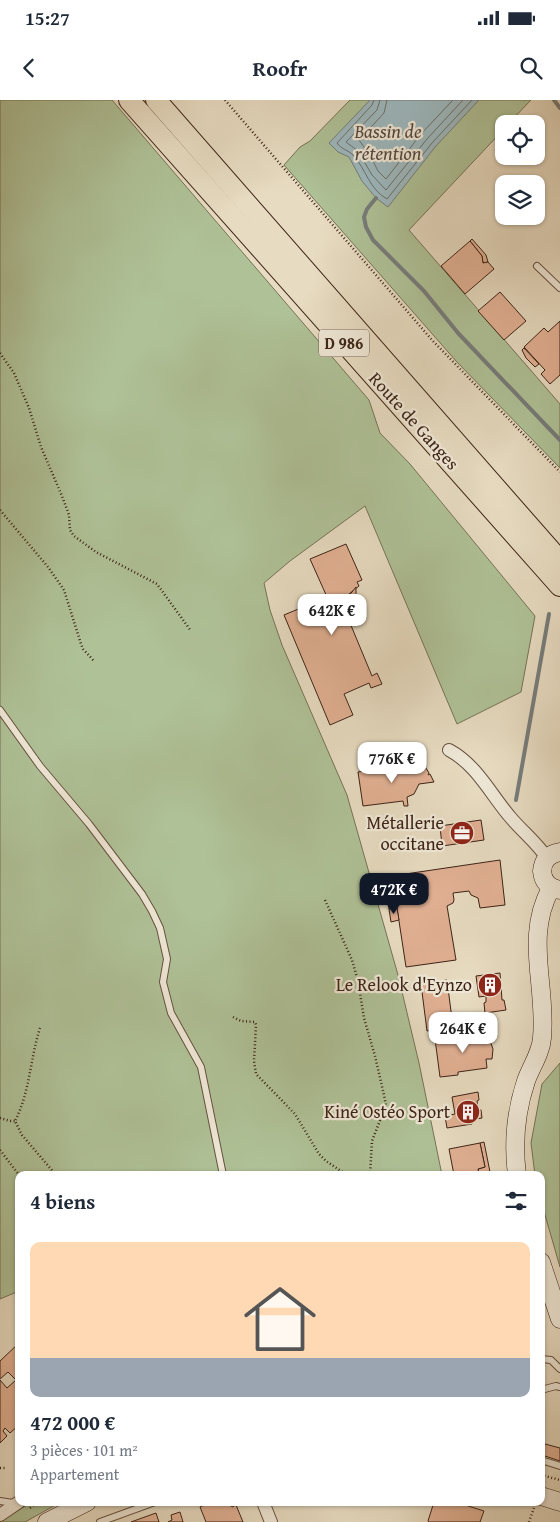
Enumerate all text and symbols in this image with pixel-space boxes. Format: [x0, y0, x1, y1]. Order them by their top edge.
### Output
text: 15:27 [25, 4, 70, 32]
text: Roofr [253, 52, 307, 84]
icon: back [15, 54, 43, 82]
icon: search [517, 54, 545, 82]
map controls [495, 115, 545, 225]
button: locate [495, 115, 545, 165]
water label: Bassin de rétention [353, 117, 422, 167]
button: layers [495, 175, 545, 225]
road number: D 986 [319, 330, 369, 356]
street label: Route de Ganges [363, 366, 466, 476]
pin: 642K € [291, 594, 373, 636]
text: 642K € [309, 598, 355, 622]
pin: 776K € [351, 742, 433, 784]
text: 776K € [369, 746, 415, 770]
place label: Métallerie occitane [366, 809, 444, 857]
office icon: Métallerie occitane [449, 820, 475, 846]
pin: 472K € [353, 872, 435, 915]
text: 472K € [371, 877, 417, 901]
place label: Le Relook d'Eynzo [336, 971, 472, 998]
building icon: Le Relook d'Eynzo [477, 972, 503, 998]
pin: 264K € [422, 1012, 504, 1054]
text: 264K € [440, 1016, 486, 1040]
place label: Kiné Ostéo Sport [324, 1098, 451, 1125]
building icon: Kiné Ostéo Sport [455, 1099, 481, 1125]
text: 4 biens [30, 1186, 95, 1217]
icon: filters [502, 1187, 530, 1215]
icon: home [235, 1274, 325, 1364]
text: 472 000 € [30, 1407, 115, 1438]
text: 3 pièces · 101 m² [30, 1438, 138, 1462]
text: Appartement [30, 1462, 120, 1486]

